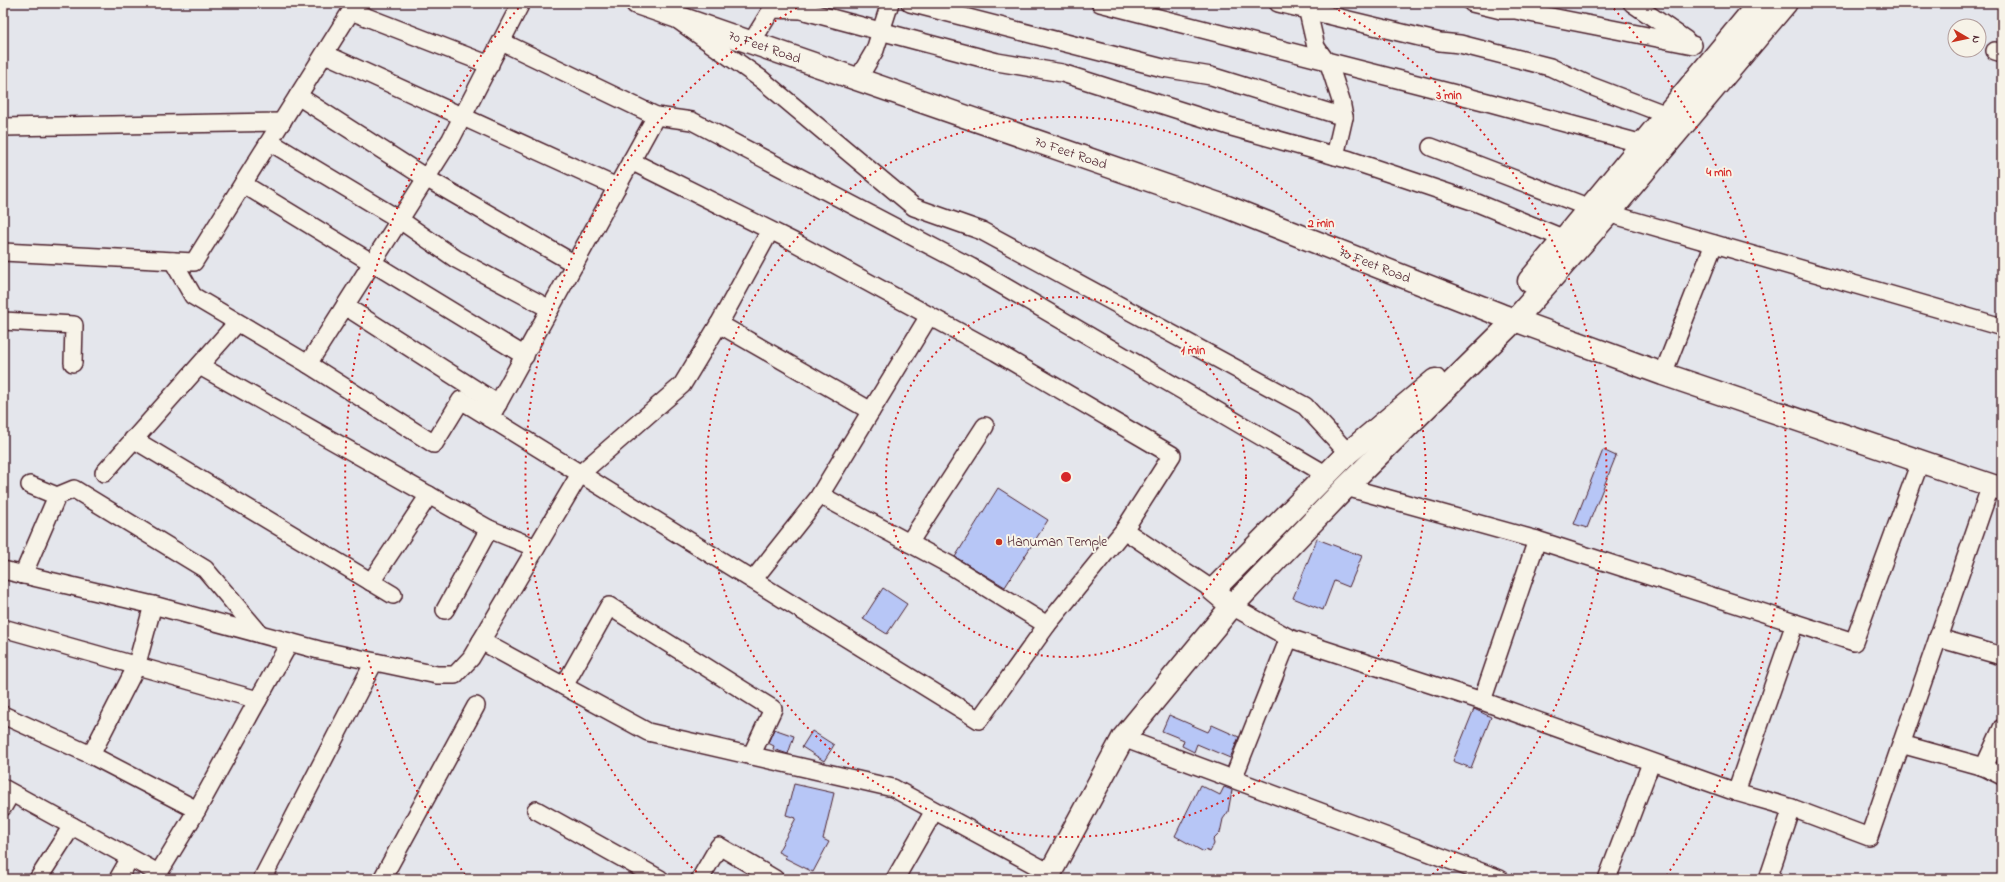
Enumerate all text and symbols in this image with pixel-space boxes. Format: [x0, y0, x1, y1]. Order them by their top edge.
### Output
north arrow [1947, 18, 1987, 58]
street label: 70 Feet Road [725, 25, 804, 69]
text: N [1967, 34, 1984, 44]
text: 3 min [1435, 87, 1462, 105]
street label: 70 Feet Road [1032, 131, 1110, 175]
text: 4 min [1705, 164, 1732, 182]
text: 2 min [1307, 215, 1334, 233]
street label: 70 Feet Road [1336, 242, 1414, 289]
text: 1 min [1181, 342, 1205, 360]
centre of rings [1059, 470, 1073, 484]
place label: Hanuman Temple [1007, 532, 1108, 553]
marker: Hanuman Temple [994, 537, 1004, 547]

